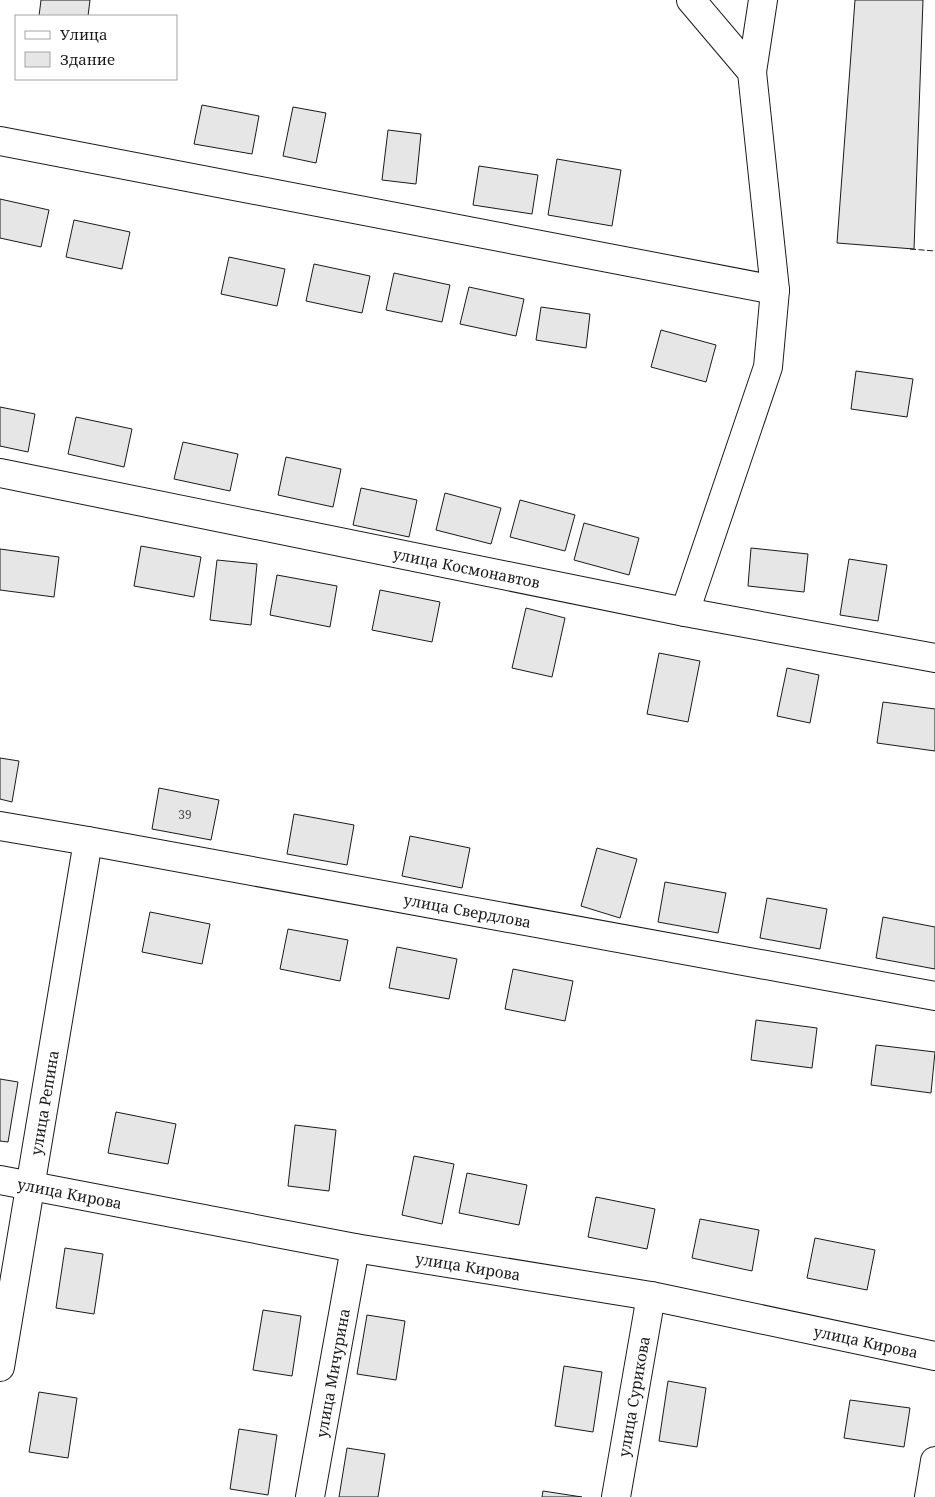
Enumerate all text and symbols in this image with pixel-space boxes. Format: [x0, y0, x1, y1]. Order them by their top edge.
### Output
legend [15, 15, 178, 80]
text: Улица [60, 24, 108, 44]
text: Здание [60, 49, 115, 69]
street label: улица Космонавтов [391, 543, 542, 592]
house number: 39 [178, 806, 192, 823]
street label: улица Свердлова [402, 889, 533, 932]
street label: улица Репина [26, 1049, 63, 1157]
street label: улица Кирова [16, 1174, 124, 1213]
street label: улица Кирова [414, 1248, 522, 1285]
street label: улица Мичурина [311, 1307, 354, 1439]
street label: улица Кирова [812, 1321, 920, 1362]
street label: улица Сурикова [613, 1335, 654, 1458]

